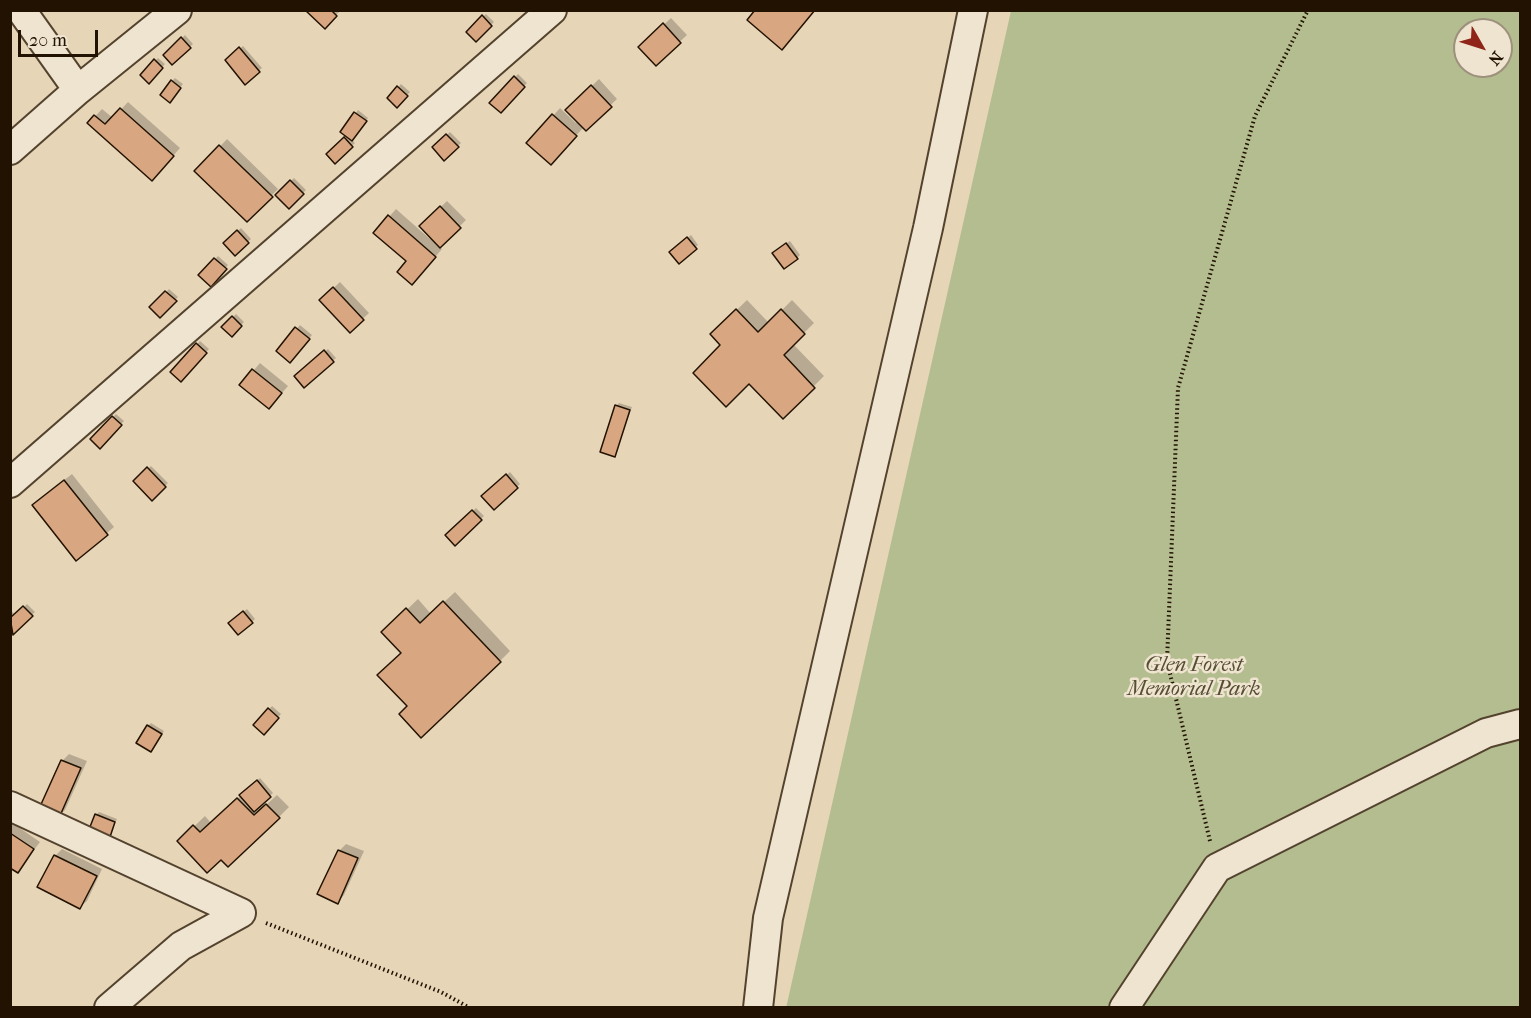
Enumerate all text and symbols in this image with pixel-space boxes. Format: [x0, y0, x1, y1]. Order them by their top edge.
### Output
scale bar [21, 18, 100, 56]
north arrow [1453, 18, 1513, 78]
text: 20 m [29, 30, 67, 51]
text: N [1485, 48, 1507, 69]
park label: Glen Forest Memorial Park [1127, 653, 1261, 703]

